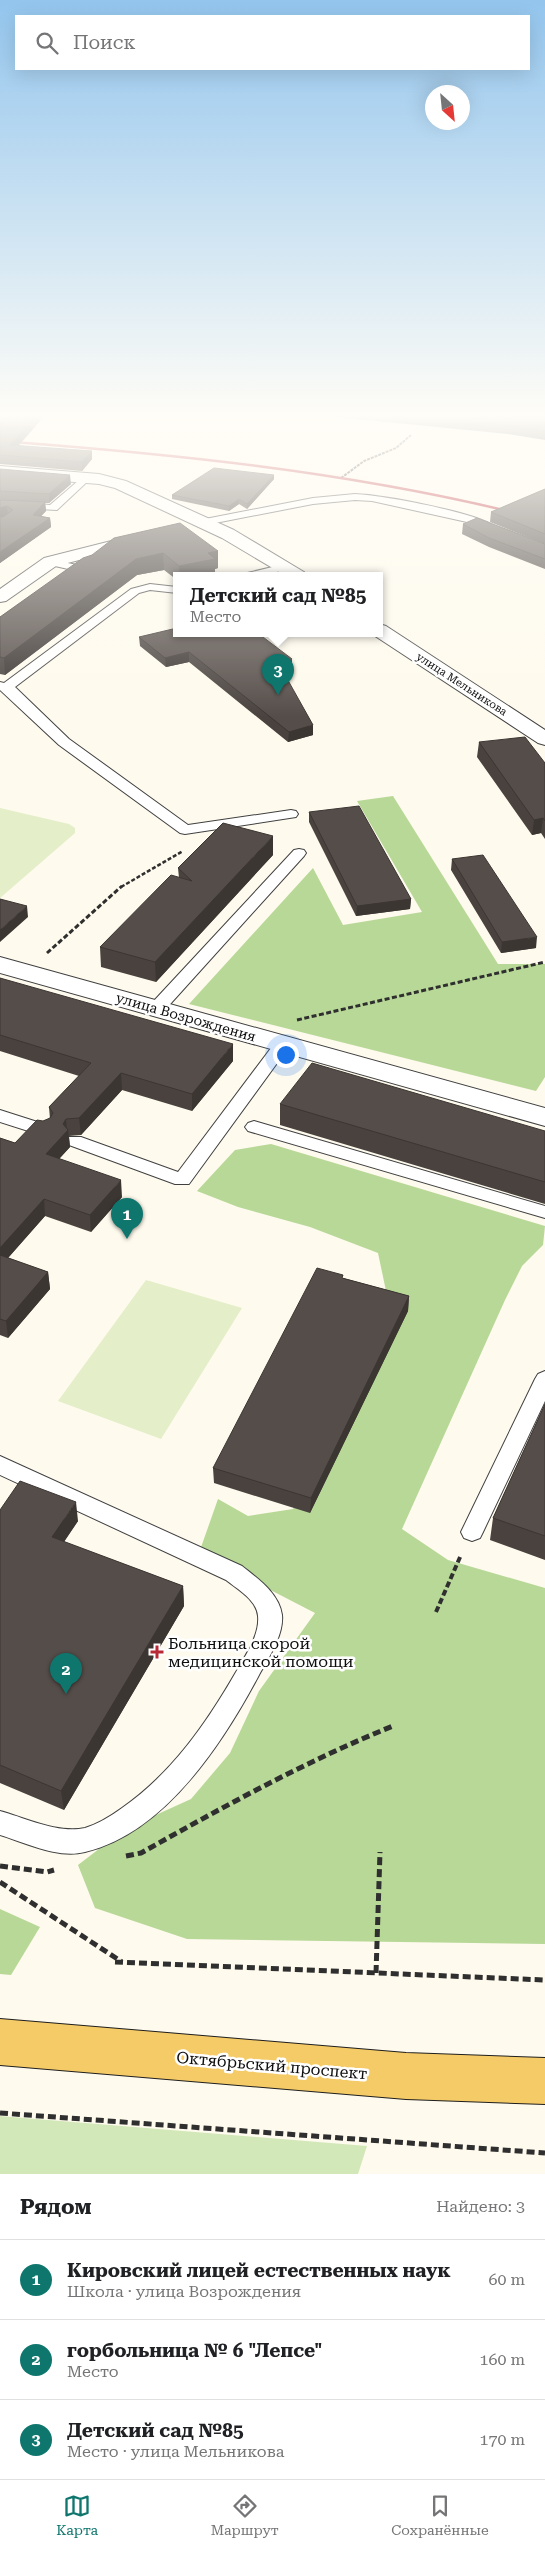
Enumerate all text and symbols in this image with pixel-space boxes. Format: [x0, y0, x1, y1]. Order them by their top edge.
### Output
search box [15, 15, 530, 70]
icon: search [33, 29, 61, 57]
text: Поиск [73, 31, 136, 54]
north arrow [425, 85, 470, 130]
popup [173, 572, 383, 637]
text: Детский сад №85 [190, 584, 366, 607]
text: Место [190, 607, 241, 626]
street label: улица Мельникова [414, 650, 510, 719]
pin: 3 [262, 654, 294, 695]
street label: улица Возрождения [114, 989, 258, 1045]
your location [273, 1042, 299, 1068]
pin: 1 [111, 1198, 143, 1239]
place label: Больница скорой медицинской помощи [168, 1634, 354, 1671]
marker: Больница скорой медицинской помощи [150, 1645, 164, 1659]
pin: 2 [50, 1653, 82, 1694]
street label: Октябрьский проспект [176, 2048, 368, 2083]
text: Рядом [20, 2195, 92, 2219]
text: Найдено: 3 [436, 2197, 525, 2216]
text: Кировский лицей естественных наук [67, 2259, 451, 2282]
text: 1 [32, 2270, 40, 2289]
text: 60 m [488, 2270, 525, 2289]
text: Школа · улица Возрождения [67, 2282, 301, 2301]
text: горбольница № 6 "Лепсе" [67, 2339, 322, 2362]
text: 2 [32, 2350, 40, 2369]
text: 160 m [479, 2350, 525, 2369]
text: Место [67, 2362, 119, 2381]
text: Детский сад №85 [67, 2419, 244, 2442]
text: 3 [32, 2430, 40, 2449]
text: 170 m [479, 2430, 525, 2449]
text: Место · улица Мельникова [67, 2442, 284, 2461]
tab: Карта [56, 2492, 98, 2538]
tab: Маршрут [211, 2492, 279, 2538]
tab: Сохранённые [391, 2492, 489, 2538]

